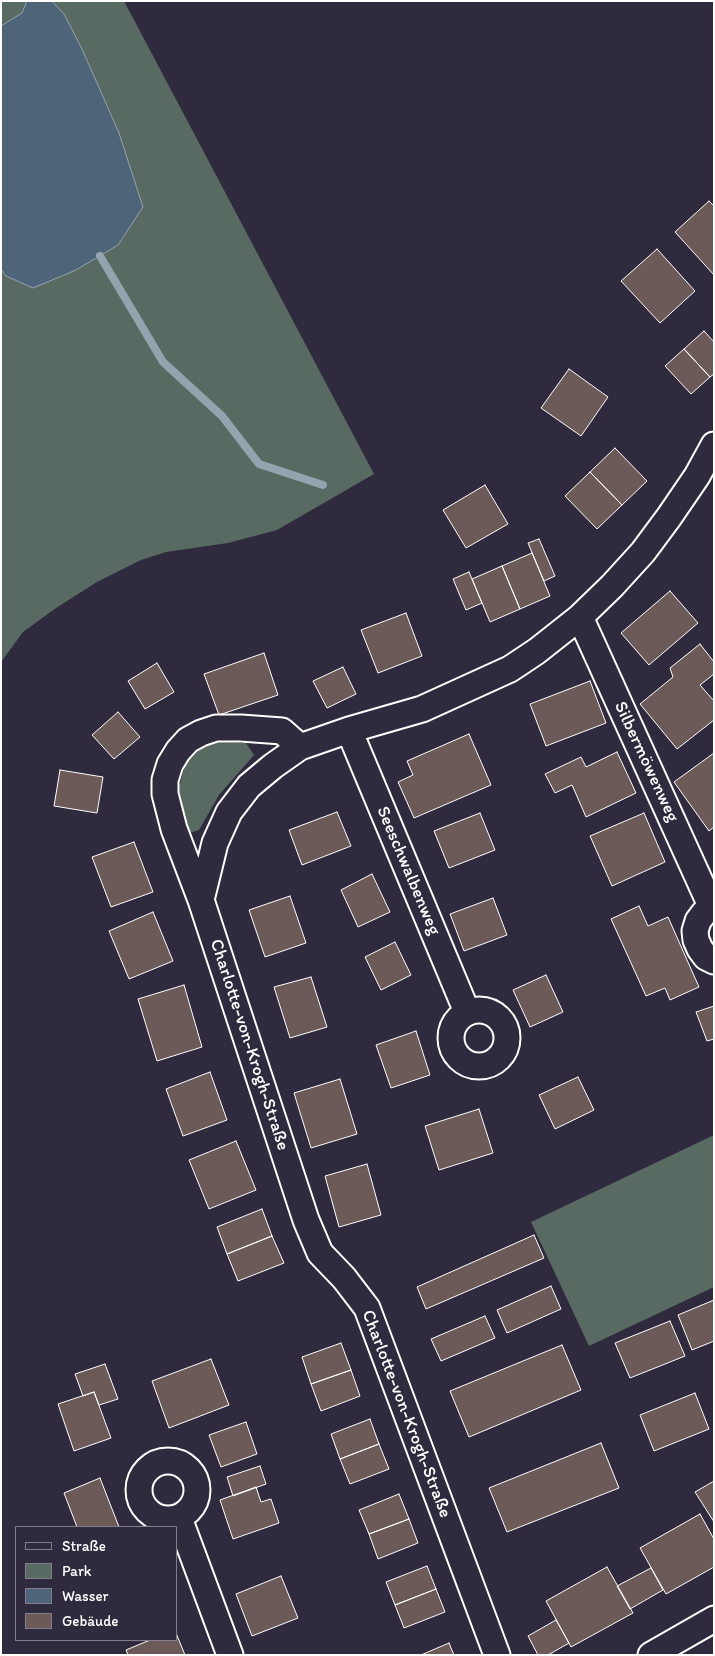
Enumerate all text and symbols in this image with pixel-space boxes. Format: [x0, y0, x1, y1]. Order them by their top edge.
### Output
street label: Silbermöwenweg [609, 698, 683, 826]
street label: Seeschwalbenweg [371, 803, 445, 939]
street label: Charlotte-von-Krogh-Straße [205, 937, 293, 1153]
street label: Charlotte-von-Krogh-Straße [356, 1307, 456, 1521]
legend [15, 1526, 178, 1641]
text: Straße [62, 1537, 106, 1555]
text: Park [62, 1562, 92, 1580]
text: Wasser [62, 1587, 109, 1605]
text: Gebäude [62, 1612, 119, 1630]

